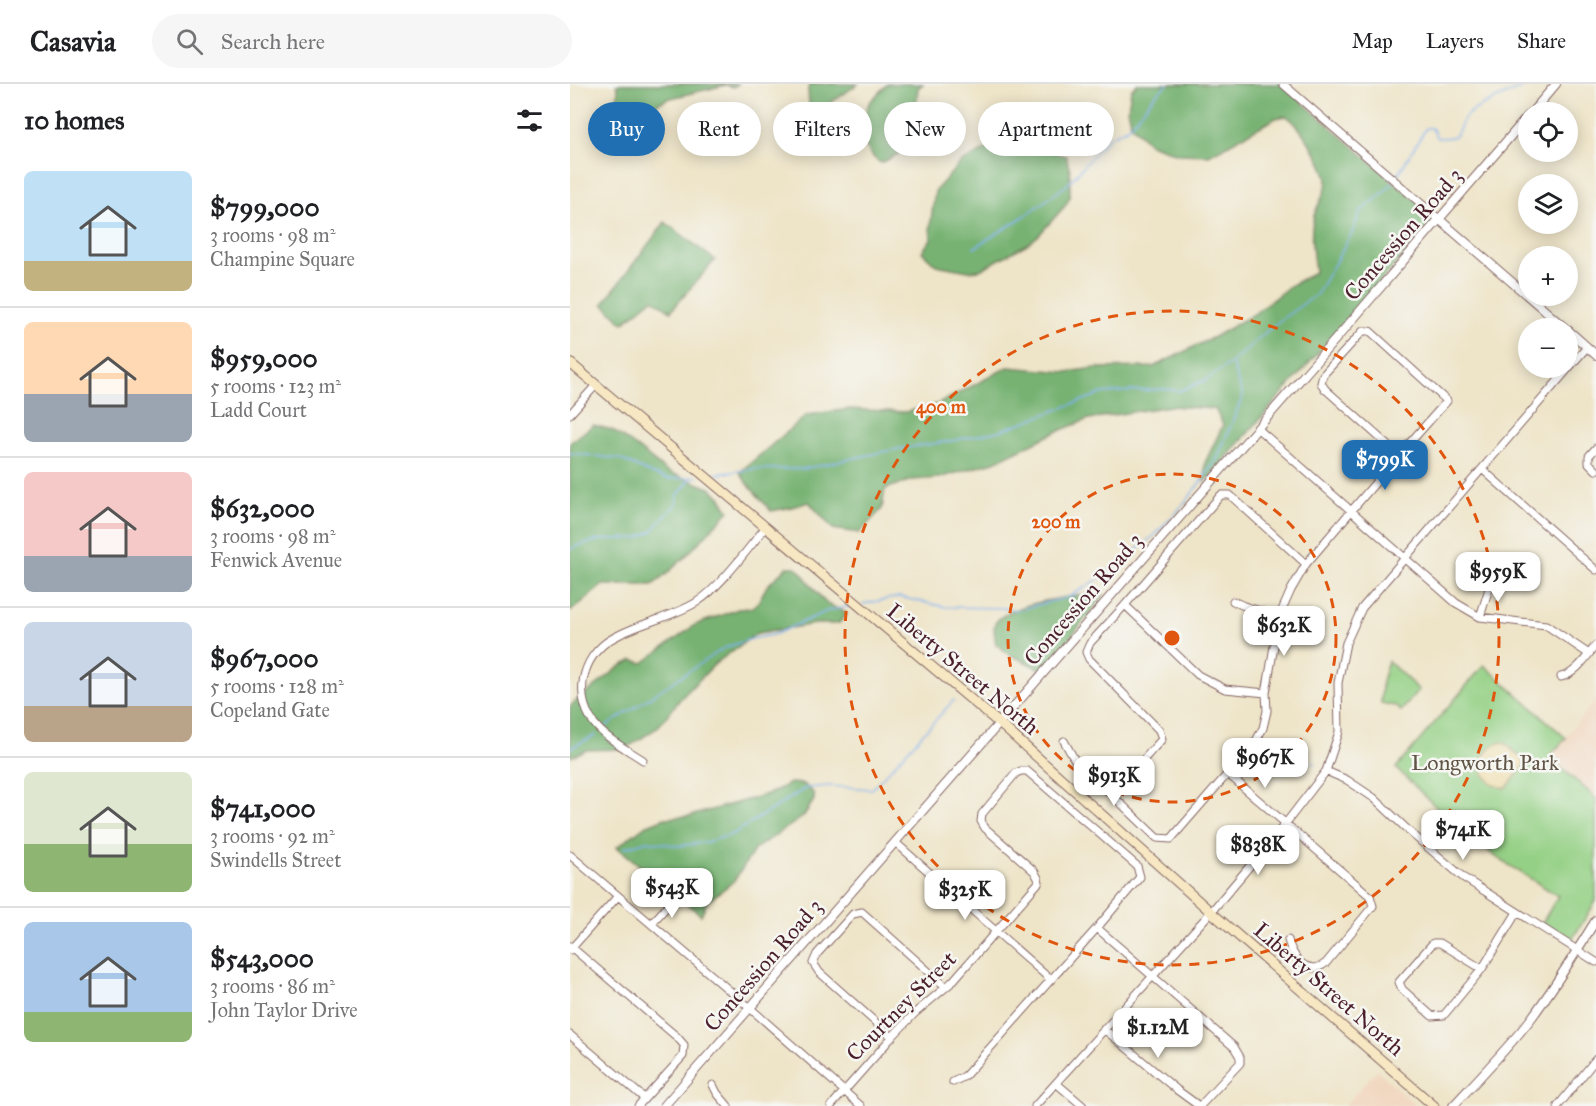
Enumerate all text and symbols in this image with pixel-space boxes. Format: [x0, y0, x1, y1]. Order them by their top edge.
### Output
search box [152, 14, 572, 68]
text: Casavia [30, 24, 116, 59]
icon: search [173, 25, 206, 58]
text: Search here [221, 28, 325, 55]
text: Map [1352, 28, 1393, 54]
text: Layers [1426, 28, 1484, 54]
text: Share [1517, 28, 1566, 54]
chip: Buy [588, 102, 665, 156]
chip: Rent [677, 102, 761, 156]
chip: Filters [773, 102, 872, 156]
chip: New [884, 102, 966, 156]
chip: Apartment [978, 102, 1114, 156]
map controls [1518, 102, 1578, 378]
button: locate [1518, 102, 1578, 162]
text: 10 homes [24, 104, 125, 136]
icon: filters [513, 104, 546, 137]
street label: Concession Road 3 [1338, 162, 1468, 306]
button: layers [1518, 174, 1578, 234]
text: $799,000 [210, 191, 320, 223]
icon: home [72, 195, 144, 267]
text: 3 rooms · 98 m² [210, 223, 335, 247]
button: + [1518, 246, 1578, 306]
text: Champine Square [210, 247, 355, 271]
button: − [1518, 318, 1578, 378]
text: $959,000 [210, 342, 318, 374]
icon: home [72, 346, 144, 418]
text: 5 rooms · 123 m² [210, 374, 341, 398]
text: 400 m [916, 396, 967, 419]
text: Ladd Court [210, 398, 307, 422]
pin: $799K [1343, 440, 1427, 491]
text: $799K [1356, 447, 1414, 471]
text: $632,000 [210, 492, 315, 524]
icon: home [72, 496, 144, 568]
text: 200 m [1032, 511, 1081, 533]
text: 3 rooms · 98 m² [210, 524, 335, 548]
street label: Concession Road 3 [1018, 527, 1148, 671]
text: Fenwick Avenue [210, 548, 342, 572]
pin: $959K [1456, 552, 1540, 603]
text: $959K [1470, 559, 1526, 583]
street label: Liberty Street North [881, 598, 1045, 740]
pin: $632K [1242, 606, 1326, 657]
text: $632K [1257, 613, 1311, 637]
centre of rings [1162, 628, 1182, 648]
text: $967,000 [210, 642, 319, 674]
icon: home [72, 646, 144, 718]
text: 5 rooms · 128 m² [210, 674, 344, 698]
text: Copeland Gate [210, 698, 330, 722]
pin: $967K [1223, 738, 1307, 789]
text: $967K [1236, 745, 1294, 769]
park label: Longworth Park [1411, 749, 1560, 776]
pin: $913K [1072, 756, 1156, 807]
text: $913K [1088, 763, 1140, 787]
text: $741,000 [210, 792, 316, 824]
icon: home [72, 796, 144, 868]
pin: $741K [1421, 810, 1505, 861]
text: $741K [1435, 817, 1491, 841]
text: 3 rooms · 92 m² [210, 824, 335, 848]
pin: $838K [1216, 825, 1300, 876]
text: $838K [1230, 832, 1286, 856]
text: Swindells Street [210, 848, 341, 872]
pin: $543K [630, 868, 714, 919]
pin: $325K [923, 870, 1007, 921]
text: $543K [645, 875, 699, 899]
text: $325K [938, 877, 992, 901]
street label: Concession Road 3 [698, 893, 828, 1037]
street label: Liberty Street North [1248, 916, 1410, 1062]
text: $543,000 [210, 942, 314, 974]
street label: Courtney Street [840, 945, 962, 1067]
icon: home [72, 946, 144, 1018]
text: 3 rooms · 86 m² [210, 974, 335, 998]
text: John Taylor Drive [210, 998, 358, 1022]
pin: $1.12M [1109, 1008, 1207, 1059]
text: $1.12M [1127, 1015, 1189, 1039]

